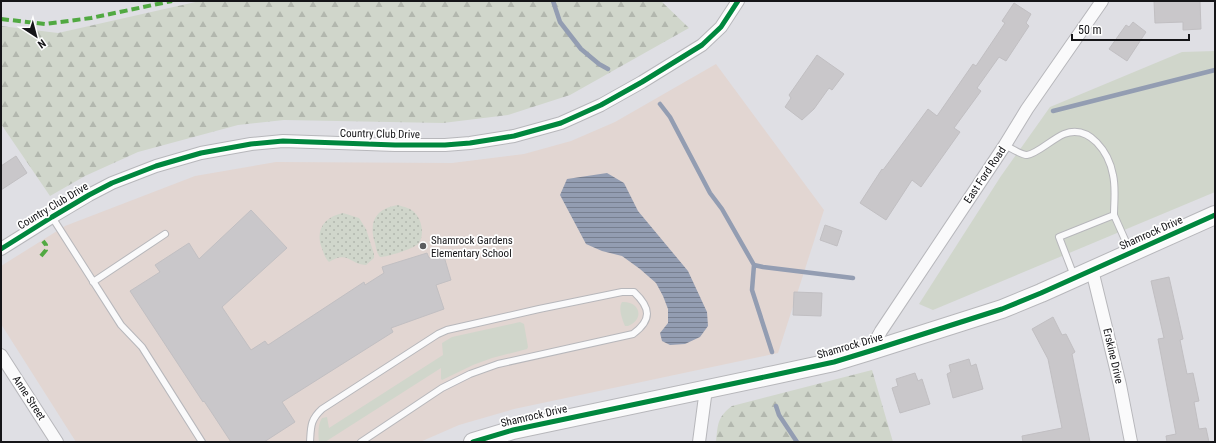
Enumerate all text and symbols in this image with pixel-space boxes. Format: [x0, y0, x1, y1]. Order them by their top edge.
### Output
north arrow [16, 16, 56, 56]
scale bar [1072, 16, 1189, 42]
text: 50 m [1078, 23, 1102, 37]
text: N [35, 36, 48, 51]
street label: Country Club Drive [340, 127, 420, 141]
street label: East Ford Road [961, 144, 1009, 206]
street label: Country Club Drive [15, 180, 91, 232]
street label: Shamrock Drive [1117, 213, 1185, 253]
place label: Shamrock Gardens Elementary School [431, 234, 513, 260]
marker: Shamrock Gardens Elementary School [418, 241, 428, 251]
street label: Erskine Drive [1100, 327, 1126, 385]
street label: Shamrock Drive [816, 330, 884, 362]
street label: Anne Street [10, 373, 48, 423]
street label: Shamrock Drive [499, 402, 569, 430]

